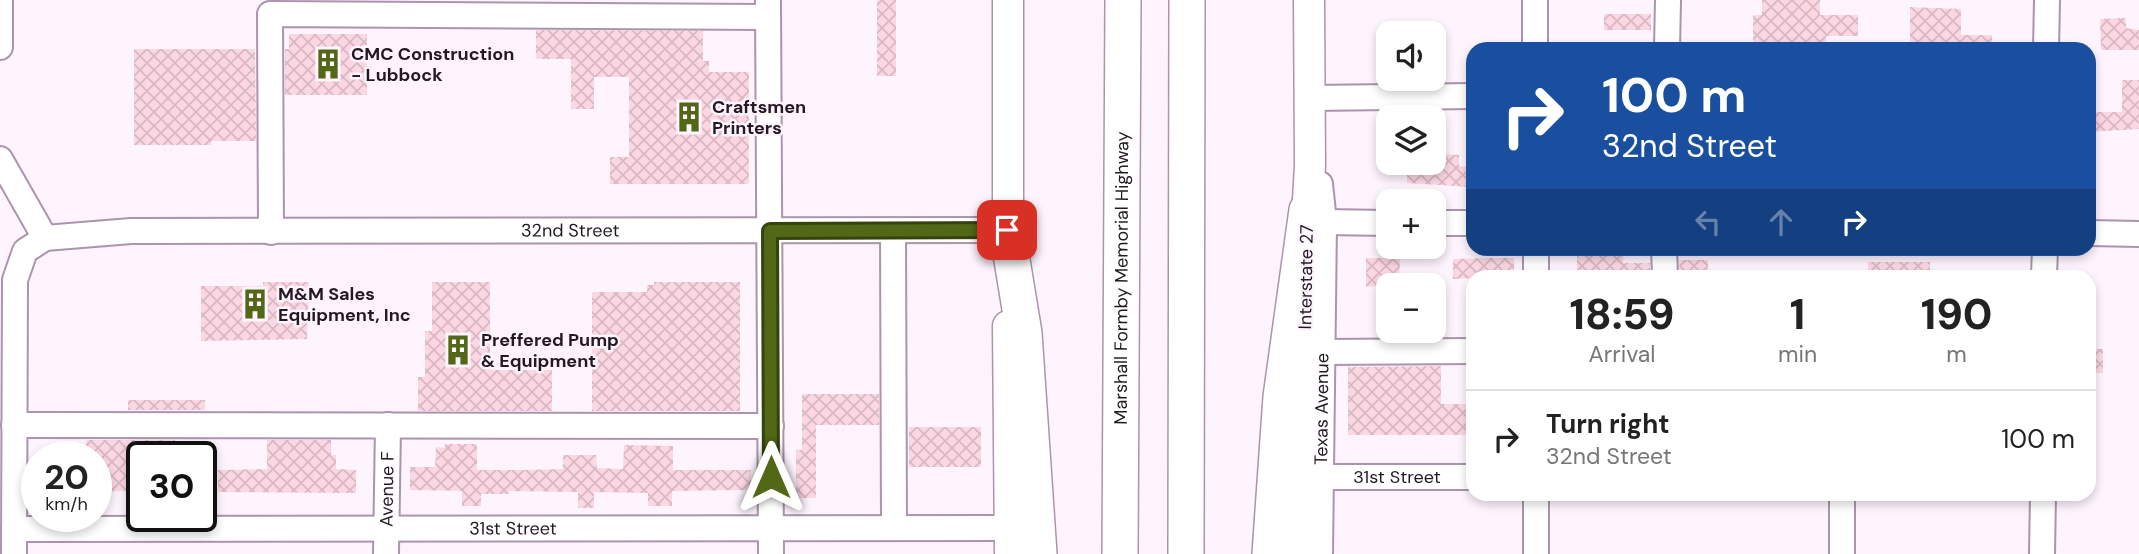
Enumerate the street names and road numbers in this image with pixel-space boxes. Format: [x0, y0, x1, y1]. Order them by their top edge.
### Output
street label: Marshall Formby Memorial Highway [1109, 131, 1134, 425]
street label: 32nd Street [521, 218, 619, 243]
street label: Interstate 27 [1293, 224, 1319, 330]
street label: Texas Avenue [1309, 353, 1334, 465]
street label: Avenue F [374, 451, 400, 527]
street label: 31st Street [1353, 465, 1441, 489]
street label: 31st Street [469, 516, 557, 541]

